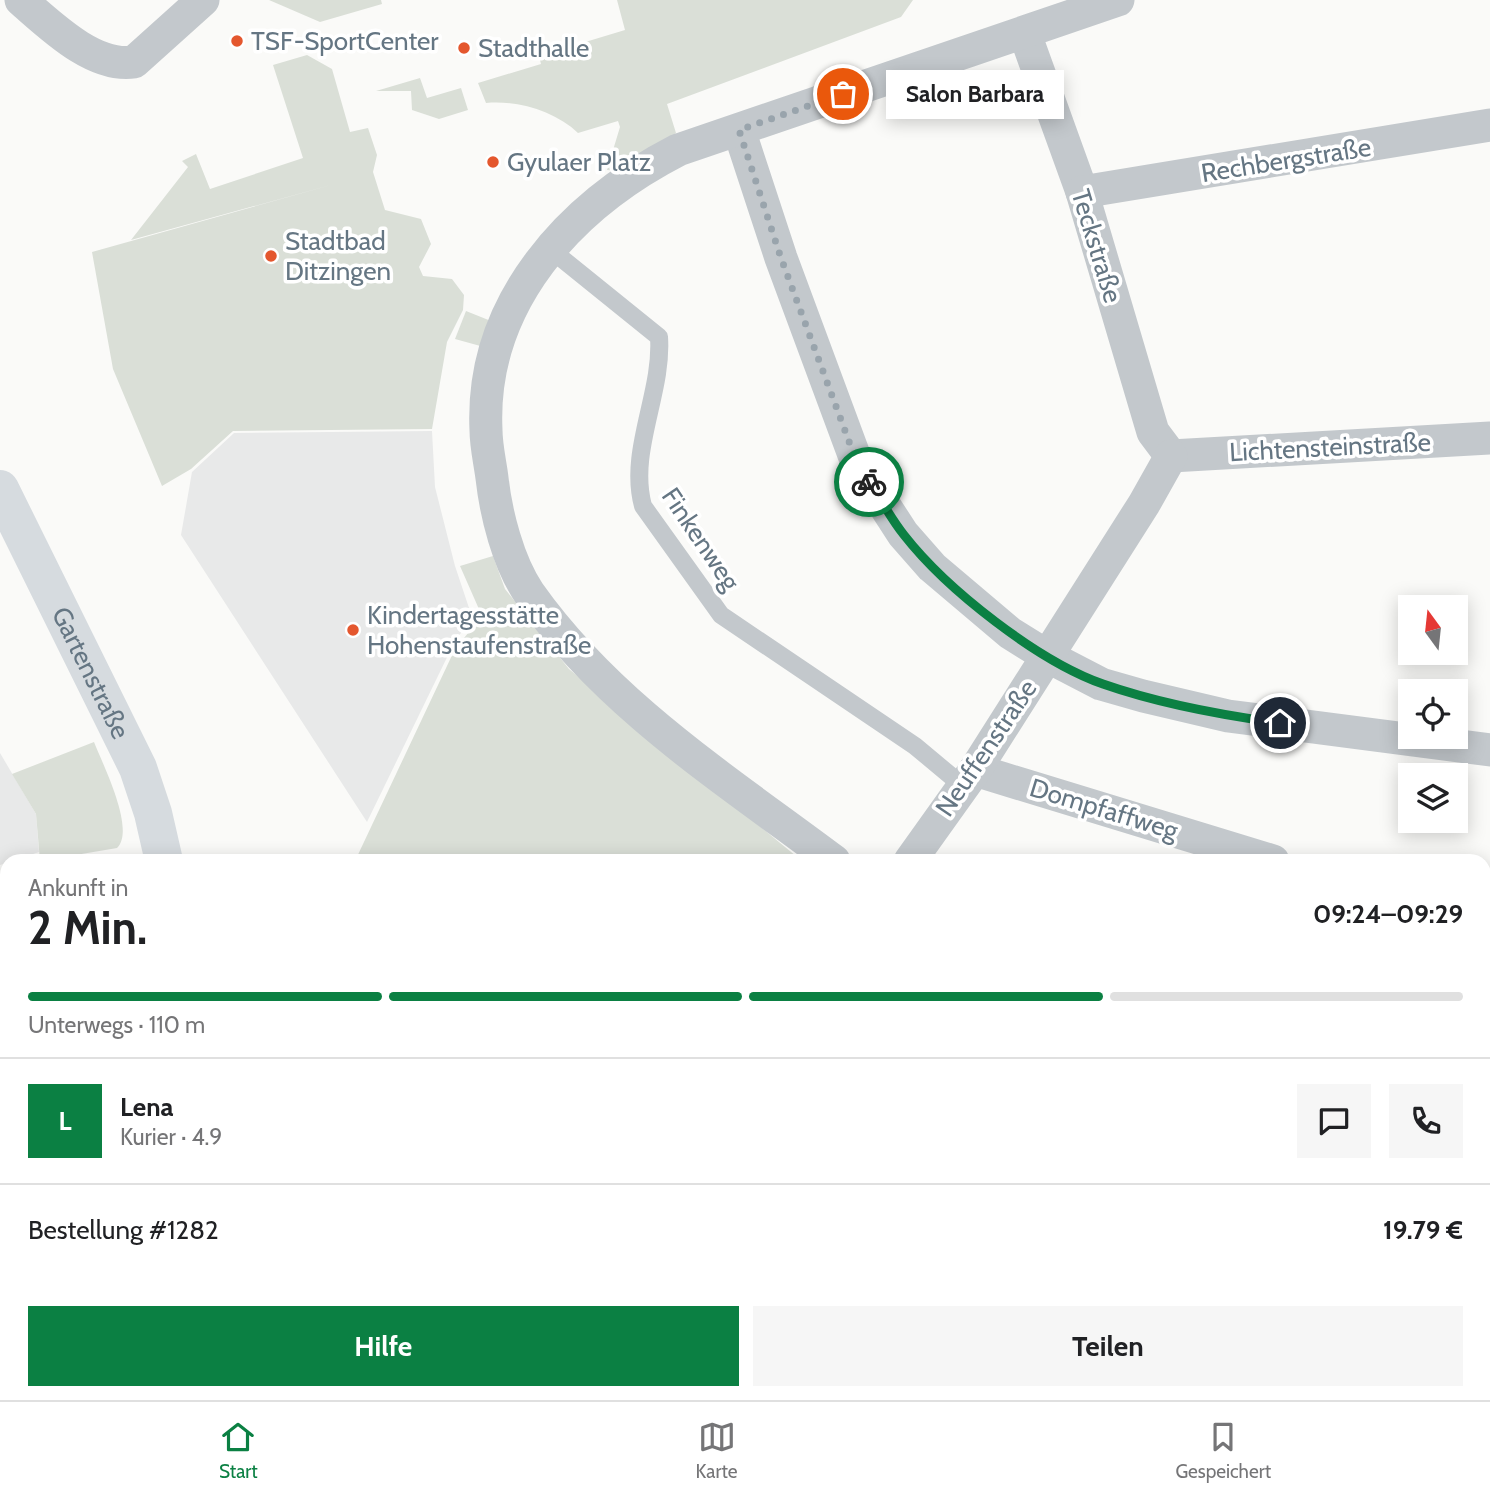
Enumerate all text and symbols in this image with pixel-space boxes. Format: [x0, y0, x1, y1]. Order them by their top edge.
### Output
place label: TSF-SportCenter [251, 25, 439, 57]
place label: Stadthalle [478, 32, 589, 64]
marker: TSF-SportCenter [229, 33, 245, 49]
marker: Stadthalle [456, 40, 472, 56]
pin [813, 64, 873, 124]
callout: Salon Barbara [885, 70, 1064, 119]
icon: bag [824, 75, 862, 113]
text: Salon Barbara [906, 80, 1044, 108]
street label: Rechbergstraße [1199, 131, 1373, 189]
place label: Gyulaer Platz [507, 146, 651, 178]
marker: Gyulaer Platz [485, 154, 501, 170]
street label: Teckstraße [1065, 185, 1129, 307]
place label: Stadtbad Ditzingen [285, 225, 391, 287]
marker: Stadtbad Ditzingen [263, 248, 279, 264]
street label: Lichtensteinstraße [1228, 426, 1432, 468]
courier [834, 447, 904, 517]
icon: bike [850, 463, 888, 501]
street label: Finkenweg [655, 481, 748, 597]
north arrow [1398, 595, 1468, 665]
map controls [1398, 595, 1468, 833]
place label: Kindertagesstätte Hohenstaufenstraße [367, 599, 591, 661]
street label: Gartenstraße [45, 602, 137, 744]
marker: Kindertagesstätte Hohenstaufenstraße [345, 622, 361, 638]
street label: Neuffenstraße [929, 674, 1043, 822]
button: locate [1398, 679, 1468, 749]
pin [1250, 693, 1310, 753]
icon: home [1261, 704, 1299, 742]
button: layers [1398, 763, 1468, 833]
street label: Dompfaffweg [1026, 771, 1183, 847]
text: Ankunft in [28, 874, 128, 902]
text: 09:24–09:29 [1313, 898, 1463, 930]
text: 2 Min. [28, 900, 147, 956]
text: Unterwegs · 110 m [28, 1011, 205, 1039]
button: chat [1297, 1084, 1371, 1158]
button: phone [1389, 1084, 1463, 1158]
text: Lena [120, 1091, 174, 1123]
text: L [58, 1105, 72, 1137]
text: Kurier · 4.9 [120, 1123, 222, 1151]
text: Bestellung #1282 [28, 1214, 219, 1246]
text: 19.79 € [1383, 1214, 1463, 1246]
button: Hilfe [28, 1306, 739, 1386]
button: Teilen [753, 1306, 1463, 1386]
tab: Start [219, 1418, 258, 1483]
tab: Karte [696, 1418, 738, 1483]
tab: Gespeichert [1175, 1418, 1271, 1483]

